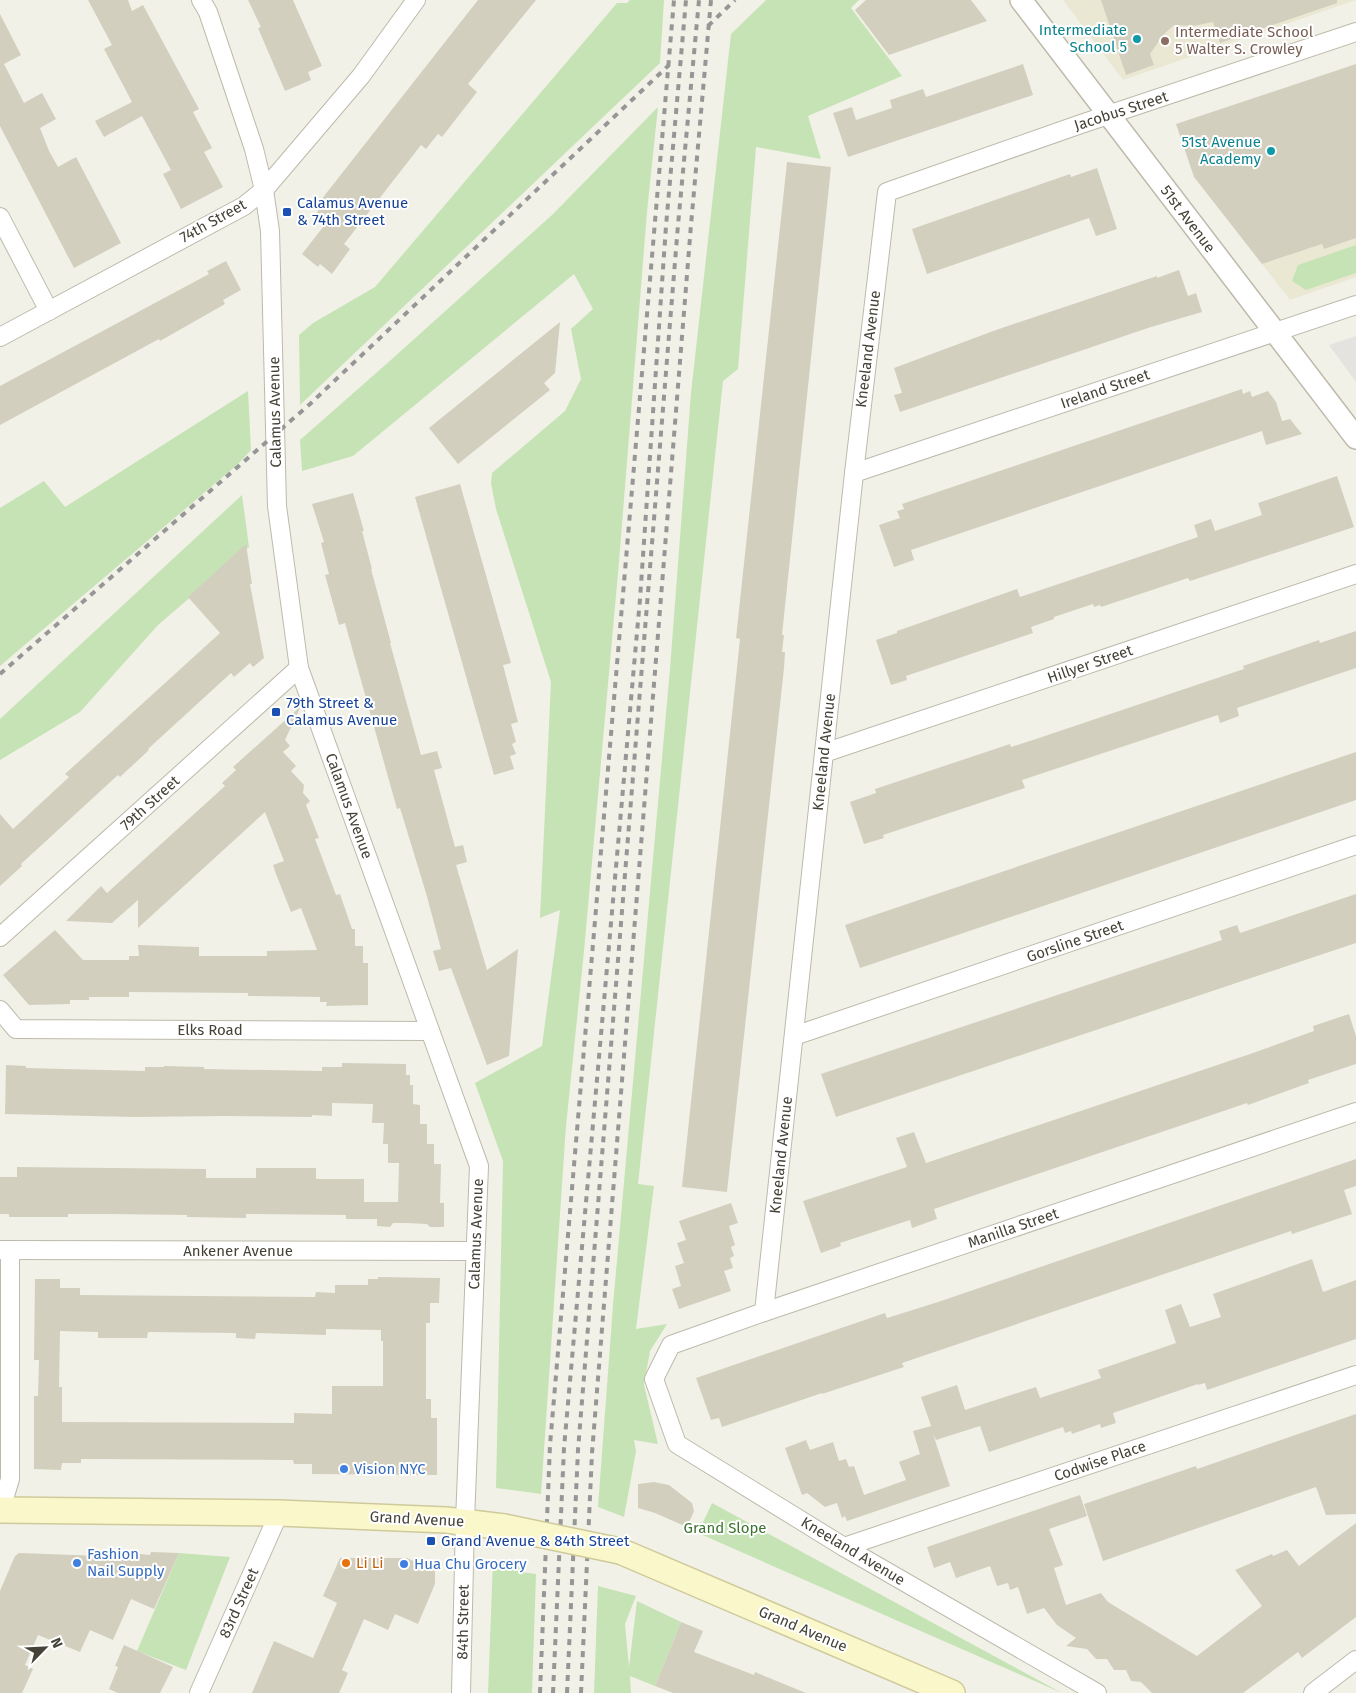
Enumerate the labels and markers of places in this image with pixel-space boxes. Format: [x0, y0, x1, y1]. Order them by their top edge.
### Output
place label: Intermediate School 5 [1039, 21, 1127, 56]
place label: Intermediate School 5 Walter S. Crowley [1175, 23, 1314, 58]
marker: Intermediate School 5 [1131, 33, 1143, 45]
marker: Intermediate School 5 Walter S. Crowley [1159, 35, 1171, 47]
place label: 51st Avenue Academy [1182, 133, 1262, 168]
marker: 51st Avenue Academy [1265, 145, 1277, 157]
place label: Calamus Avenue & 74th Street [297, 194, 408, 229]
marker: Calamus Avenue & 74th Street [281, 206, 293, 218]
place label: 79th Street & Calamus Avenue [286, 694, 397, 729]
marker: 79th Street & Calamus Avenue [270, 706, 282, 718]
place label: Vision NYC [354, 1460, 426, 1478]
marker: Vision NYC [338, 1463, 350, 1475]
place label: Grand Avenue & 84th Street [441, 1532, 630, 1550]
marker: Grand Avenue & 84th Street [425, 1535, 437, 1547]
place label: Fashion Nail Supply [87, 1545, 165, 1580]
place label: Li Li [356, 1554, 383, 1572]
place label: Hua Chu Grocery [414, 1555, 527, 1573]
marker: Fashion Nail Supply [71, 1557, 83, 1569]
marker: Li Li [340, 1557, 352, 1569]
marker: Hua Chu Grocery [398, 1558, 410, 1570]

